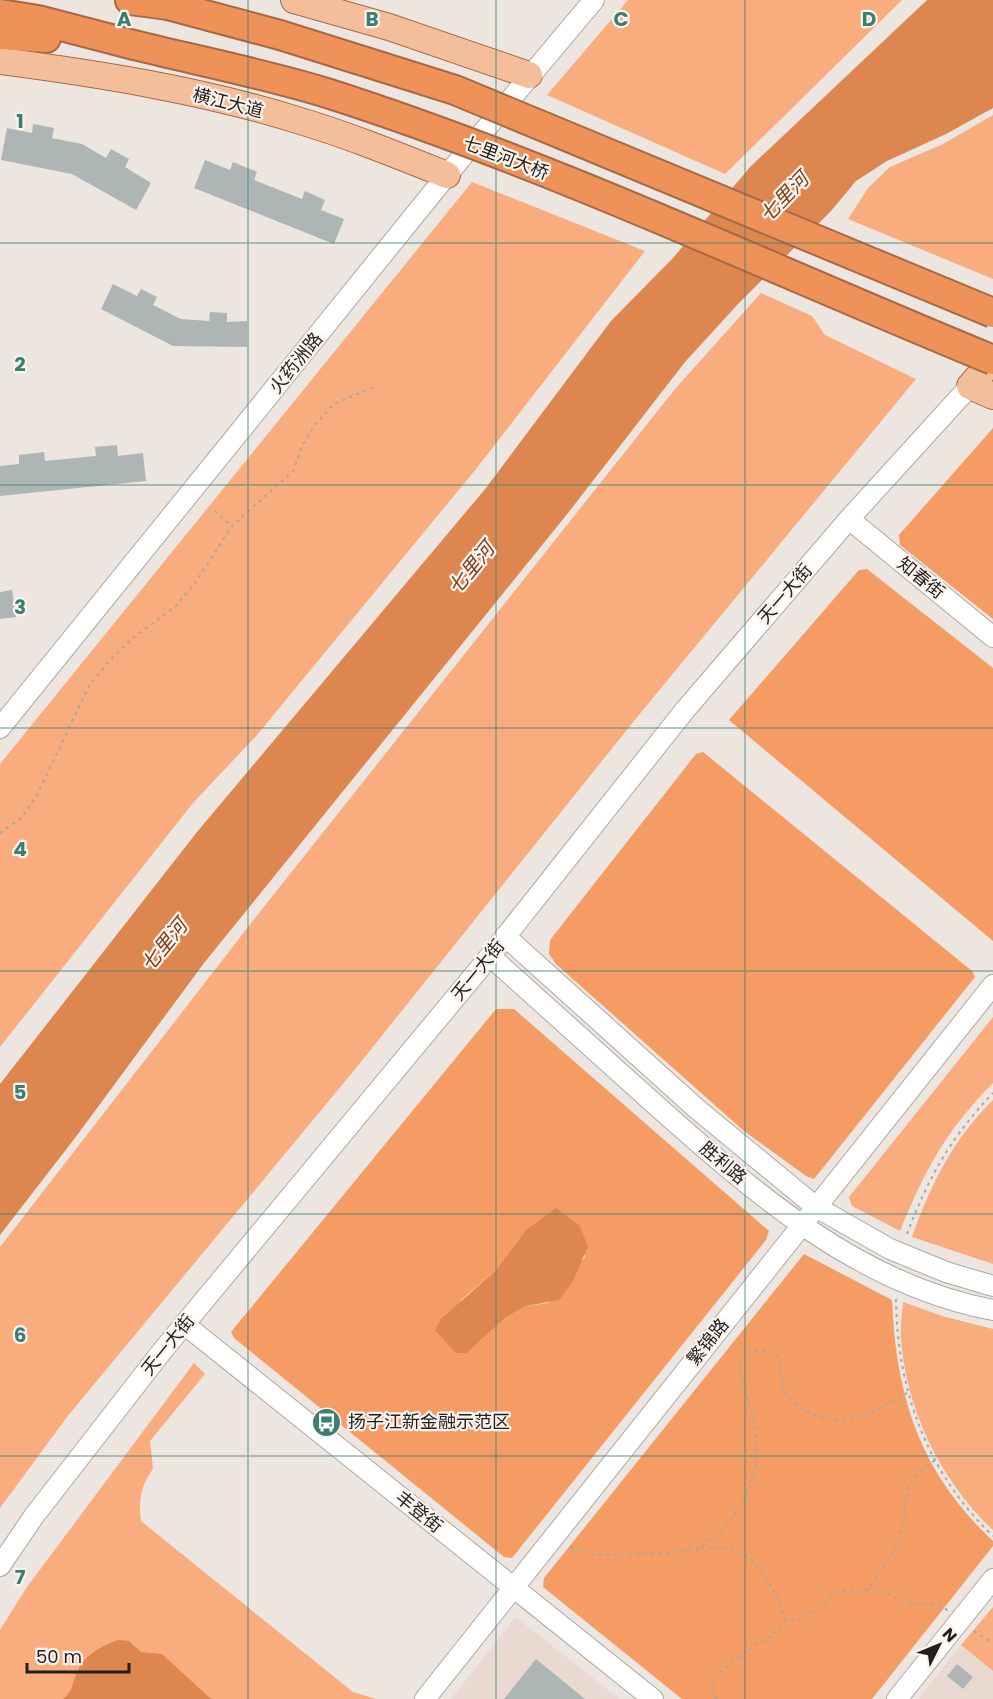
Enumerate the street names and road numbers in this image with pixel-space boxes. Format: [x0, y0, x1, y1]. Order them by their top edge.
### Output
street label: 横江大道 [190, 82, 266, 123]
street label: 七里河大桥 [460, 130, 553, 185]
street label: 火药洲路 [263, 327, 328, 399]
street label: 知春街 [892, 551, 950, 604]
street label: 天一大街 [752, 558, 818, 629]
street label: 天一大街 [445, 934, 510, 1006]
street label: 胜利路 [695, 1136, 752, 1190]
street label: 天一大街 [135, 1309, 200, 1381]
street label: 繁锦路 [681, 1313, 734, 1371]
street label: 丰登街 [390, 1485, 448, 1538]

